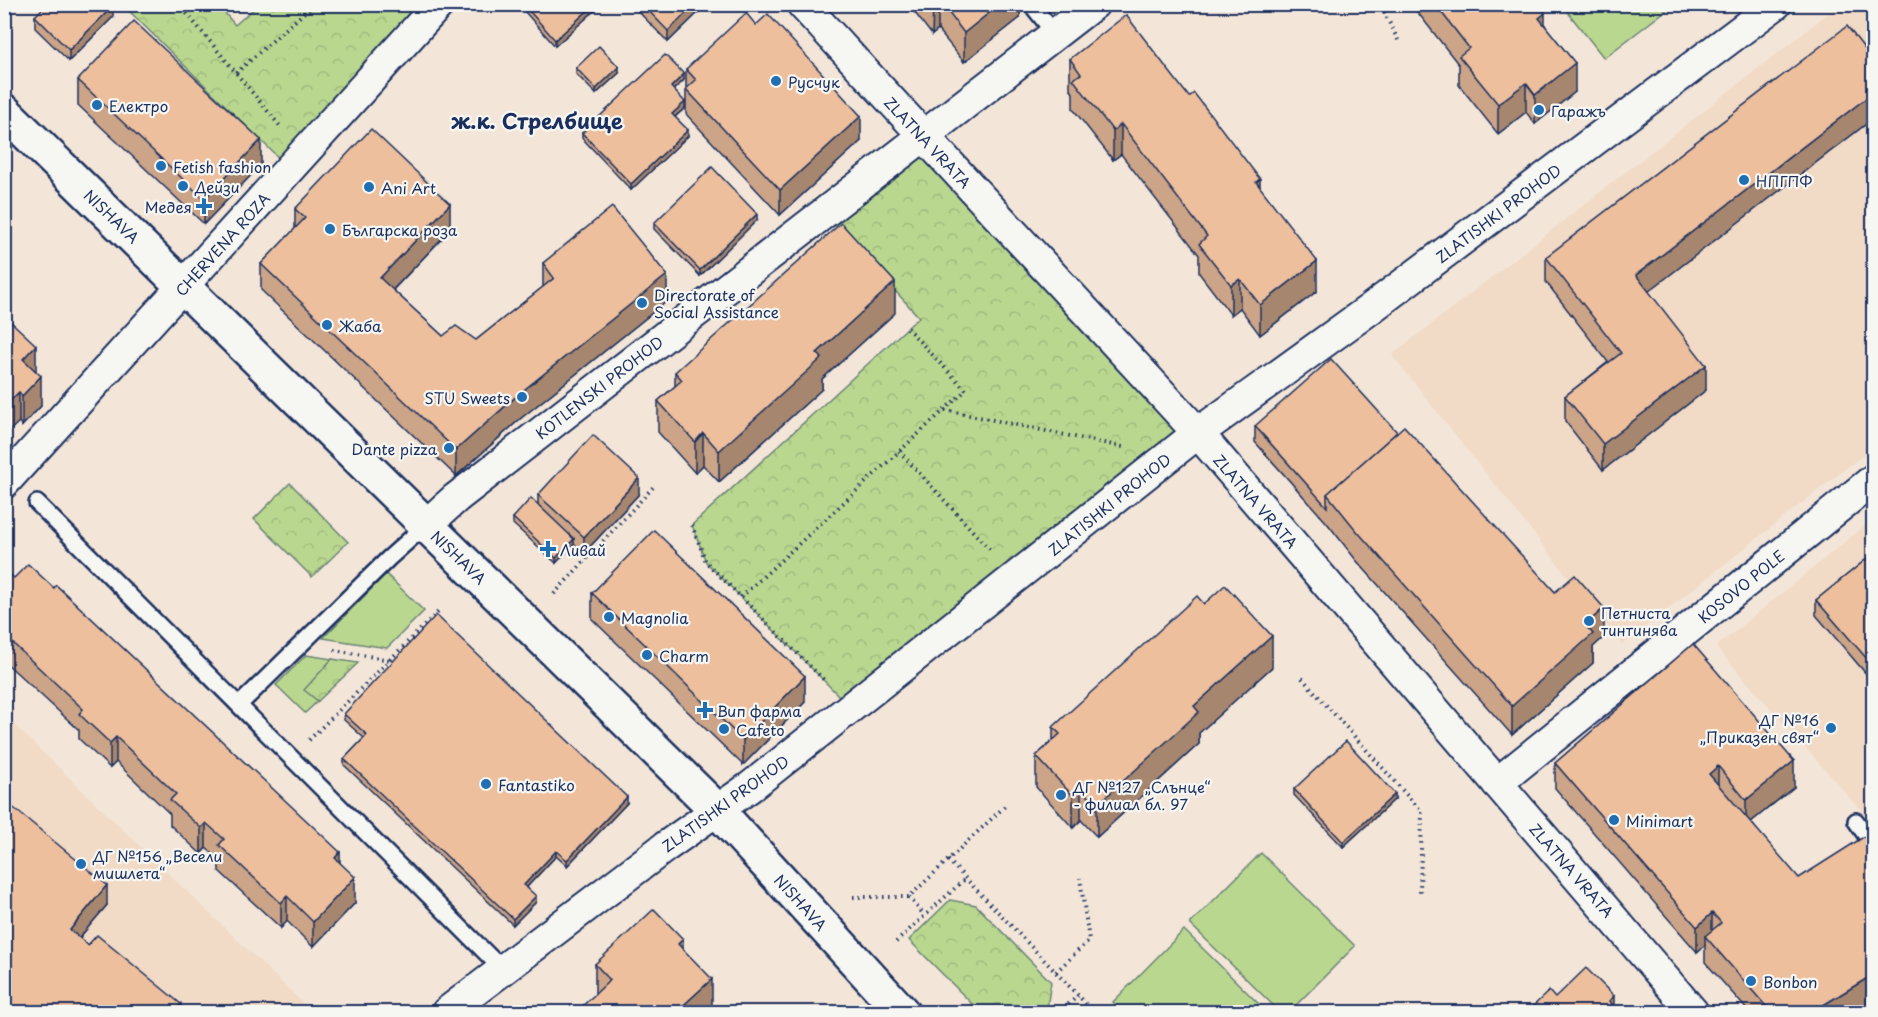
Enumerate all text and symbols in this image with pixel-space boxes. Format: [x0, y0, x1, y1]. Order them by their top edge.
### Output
place label: Русчук [788, 70, 840, 93]
marker: Русчук [769, 74, 783, 88]
street label: ZLATNA VRATA [879, 91, 977, 193]
place label: Електро [109, 94, 168, 117]
marker: Електро [90, 98, 104, 112]
place label: Гаражъ [1551, 99, 1606, 122]
marker: Гаражъ [1532, 103, 1546, 117]
district label: ж.к. Стрелбище [451, 104, 623, 136]
place label: Fetish fashion [173, 155, 271, 178]
street label: ZLATISHKI PROHOD [1430, 158, 1566, 268]
marker: Fetish fashion [154, 159, 168, 173]
place label: НПГПФ [1756, 169, 1813, 192]
marker: НПГПФ [1737, 173, 1751, 187]
place label: Дейзи [194, 175, 240, 198]
place label: Ani Art [381, 176, 436, 199]
marker: Дейзи [176, 179, 190, 193]
marker: Ani Art [362, 180, 376, 194]
street label: NISHAVA [79, 184, 145, 248]
street label: CHERVENA ROZA [169, 187, 275, 301]
place label: Медея [145, 195, 192, 218]
marker: Медея [197, 199, 211, 213]
place label: Българска роза [342, 218, 458, 241]
marker: Българска роза [323, 222, 337, 236]
place label: Directorate of Social Assistance [654, 283, 779, 323]
marker: Directorate of Social Assistance [635, 296, 649, 310]
place label: Жаба [338, 314, 382, 337]
marker: Жаба [320, 318, 334, 332]
street label: KOTLENSKI PROHOD [530, 330, 668, 444]
place label: STU Sweets [425, 386, 510, 409]
marker: STU Sweets [515, 390, 529, 404]
place label: Dante pizza [351, 437, 438, 460]
marker: Dante pizza [442, 441, 456, 455]
street label: ZLATISHKI PROHOD [1043, 447, 1175, 561]
street label: ZLATNA VRATA [1208, 449, 1304, 553]
street label: NISHAVA [426, 525, 492, 589]
place label: Ливай [560, 538, 606, 561]
marker: Ливай [541, 542, 555, 556]
street label: KOSOVO POLE [1693, 544, 1789, 628]
place label: Петниста тинтинява [1601, 601, 1678, 641]
place label: Magnolia [621, 606, 689, 629]
marker: Magnolia [602, 610, 616, 624]
marker: Петниста тинтинява [1582, 614, 1596, 628]
place label: Charm [659, 644, 709, 667]
marker: Charm [640, 648, 654, 662]
place label: Вип фарма [717, 699, 802, 722]
marker: Вип фарма [698, 703, 712, 717]
place label: ДГ №16 „Приказен свят“ [1700, 708, 1819, 748]
place label: Cafeto [736, 718, 785, 741]
marker: ДГ №16 „Приказен свят“ [1824, 721, 1838, 735]
marker: Cafeto [717, 722, 731, 736]
street label: ZLATISHKI PROHOD [657, 749, 793, 857]
place label: Fantastiko [498, 773, 575, 796]
place label: ДГ №127 „Слънце“ - филиал бл. 97 [1072, 775, 1210, 815]
marker: Fantastiko [479, 777, 493, 791]
marker: ДГ №127 „Слънце“ - филиал бл. 97 [1054, 788, 1068, 802]
place label: Minimart [1626, 809, 1693, 832]
marker: Minimart [1607, 813, 1621, 827]
street label: ZLATNA VRATA [1524, 818, 1620, 922]
place label: ДГ №156 „Весели мишлета“ [92, 844, 222, 884]
marker: ДГ №156 „Весели мишлета“ [74, 857, 88, 871]
street label: NISHAVA [769, 869, 833, 935]
place label: Bonbon [1763, 970, 1818, 993]
marker: Bonbon [1744, 974, 1758, 988]

